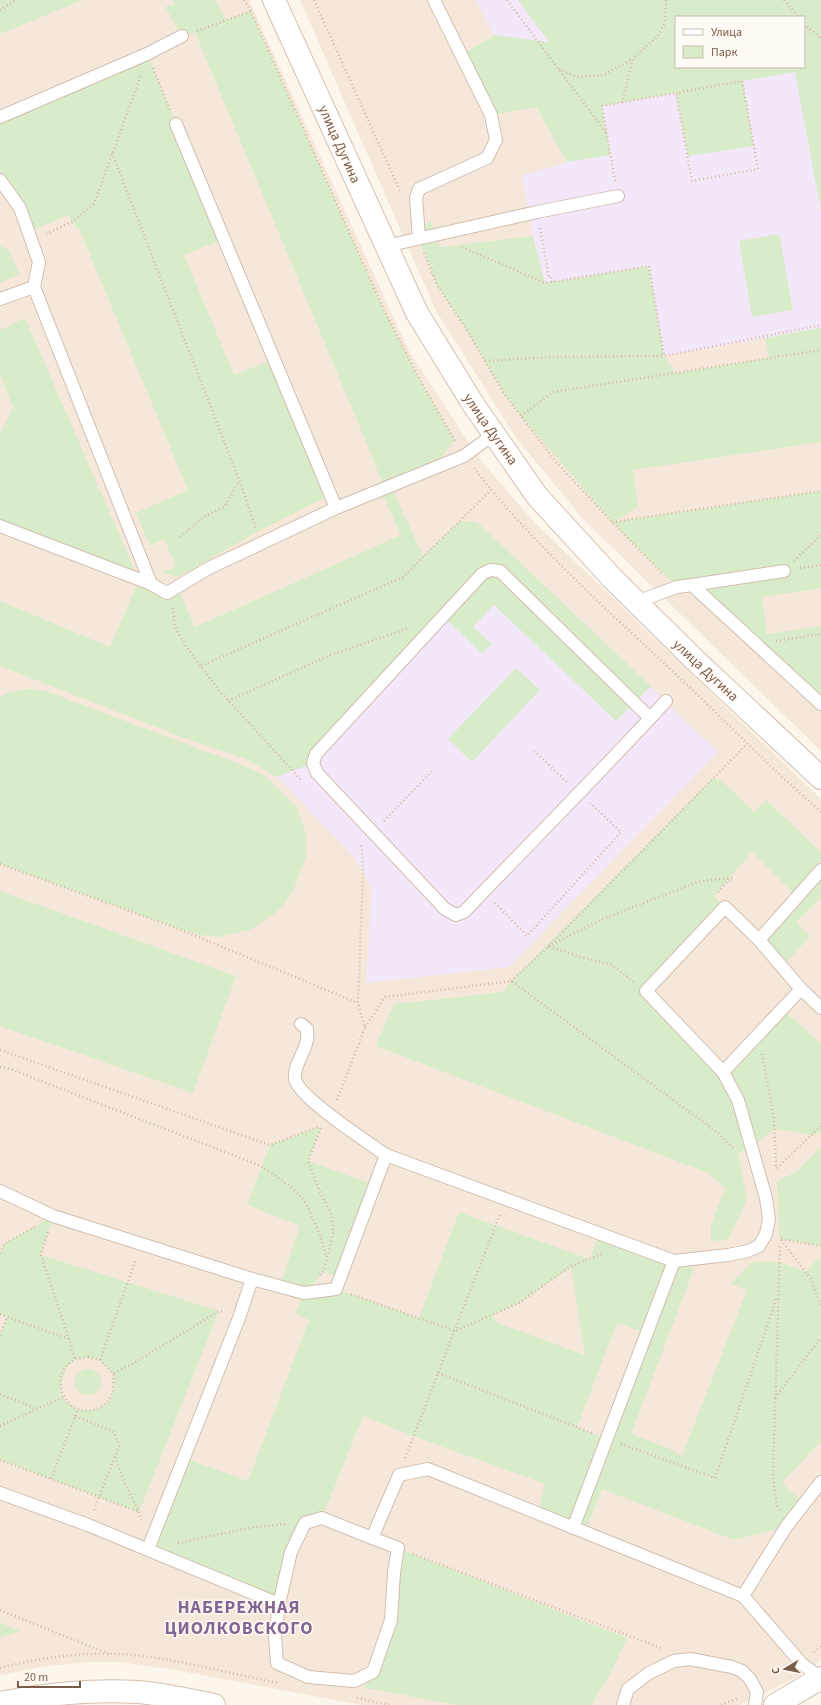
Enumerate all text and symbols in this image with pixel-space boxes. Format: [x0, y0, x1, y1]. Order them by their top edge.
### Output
legend [675, 16, 805, 68]
text: Улица [711, 24, 742, 41]
text: Парк [711, 44, 737, 61]
street label: улица Дугина [313, 102, 365, 187]
street label: улица Дугина [458, 390, 522, 470]
street label: улица Дугина [668, 635, 743, 707]
district label: НАБЕРЕЖНАЯ ЦИОЛКОВСКОГО [165, 1595, 313, 1641]
north arrow [765, 1649, 805, 1689]
scale bar [18, 1663, 80, 1689]
text: С [768, 1666, 784, 1675]
text: 20 m [24, 1669, 48, 1686]

